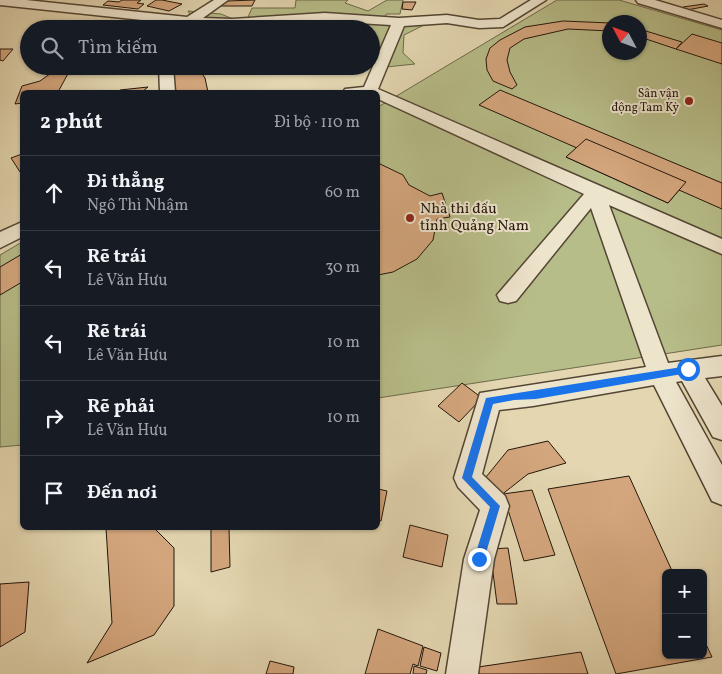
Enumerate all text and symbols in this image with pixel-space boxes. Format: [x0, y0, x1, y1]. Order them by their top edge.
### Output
north arrow [602, 15, 647, 60]
search box [20, 20, 380, 75]
icon: search [38, 34, 66, 62]
text: Tìm kiếm [78, 35, 158, 61]
place label: Sân vận động Tam Kỳ [611, 86, 680, 116]
marker: Sân vận động Tam Kỳ [683, 95, 695, 107]
text: 2 phút [40, 108, 102, 137]
text: Đi bộ · 110 m [274, 112, 360, 134]
text: Đi thẳng [87, 169, 164, 195]
icon: ahead [40, 179, 68, 207]
text: 60 m [325, 182, 360, 204]
text: Ngô Thì Nhậm [87, 195, 188, 217]
place label: Nhà thi đấu tỉnh Quảng Nam [420, 199, 529, 237]
marker: Nhà thi đấu tỉnh Quảng Nam [404, 212, 416, 224]
text: Rẽ trái [87, 244, 147, 270]
icon: left [40, 254, 68, 282]
text: 30 m [325, 257, 360, 279]
text: Lê Văn Hưu [87, 270, 168, 292]
text: Rẽ trái [87, 319, 147, 345]
icon: left [40, 329, 68, 357]
text: 10 m [327, 332, 360, 354]
text: Lê Văn Hưu [87, 345, 168, 367]
route start [677, 358, 700, 381]
text: Rẽ phải [87, 394, 155, 420]
icon: right [40, 404, 68, 432]
text: 10 m [327, 407, 360, 429]
text: Lê Văn Hưu [87, 420, 168, 442]
icon: arrive [40, 479, 68, 507]
text: Đến nơi [87, 480, 157, 506]
route end [468, 548, 491, 571]
map controls [662, 569, 707, 659]
button: + [662, 569, 707, 614]
button: − [662, 614, 707, 659]

